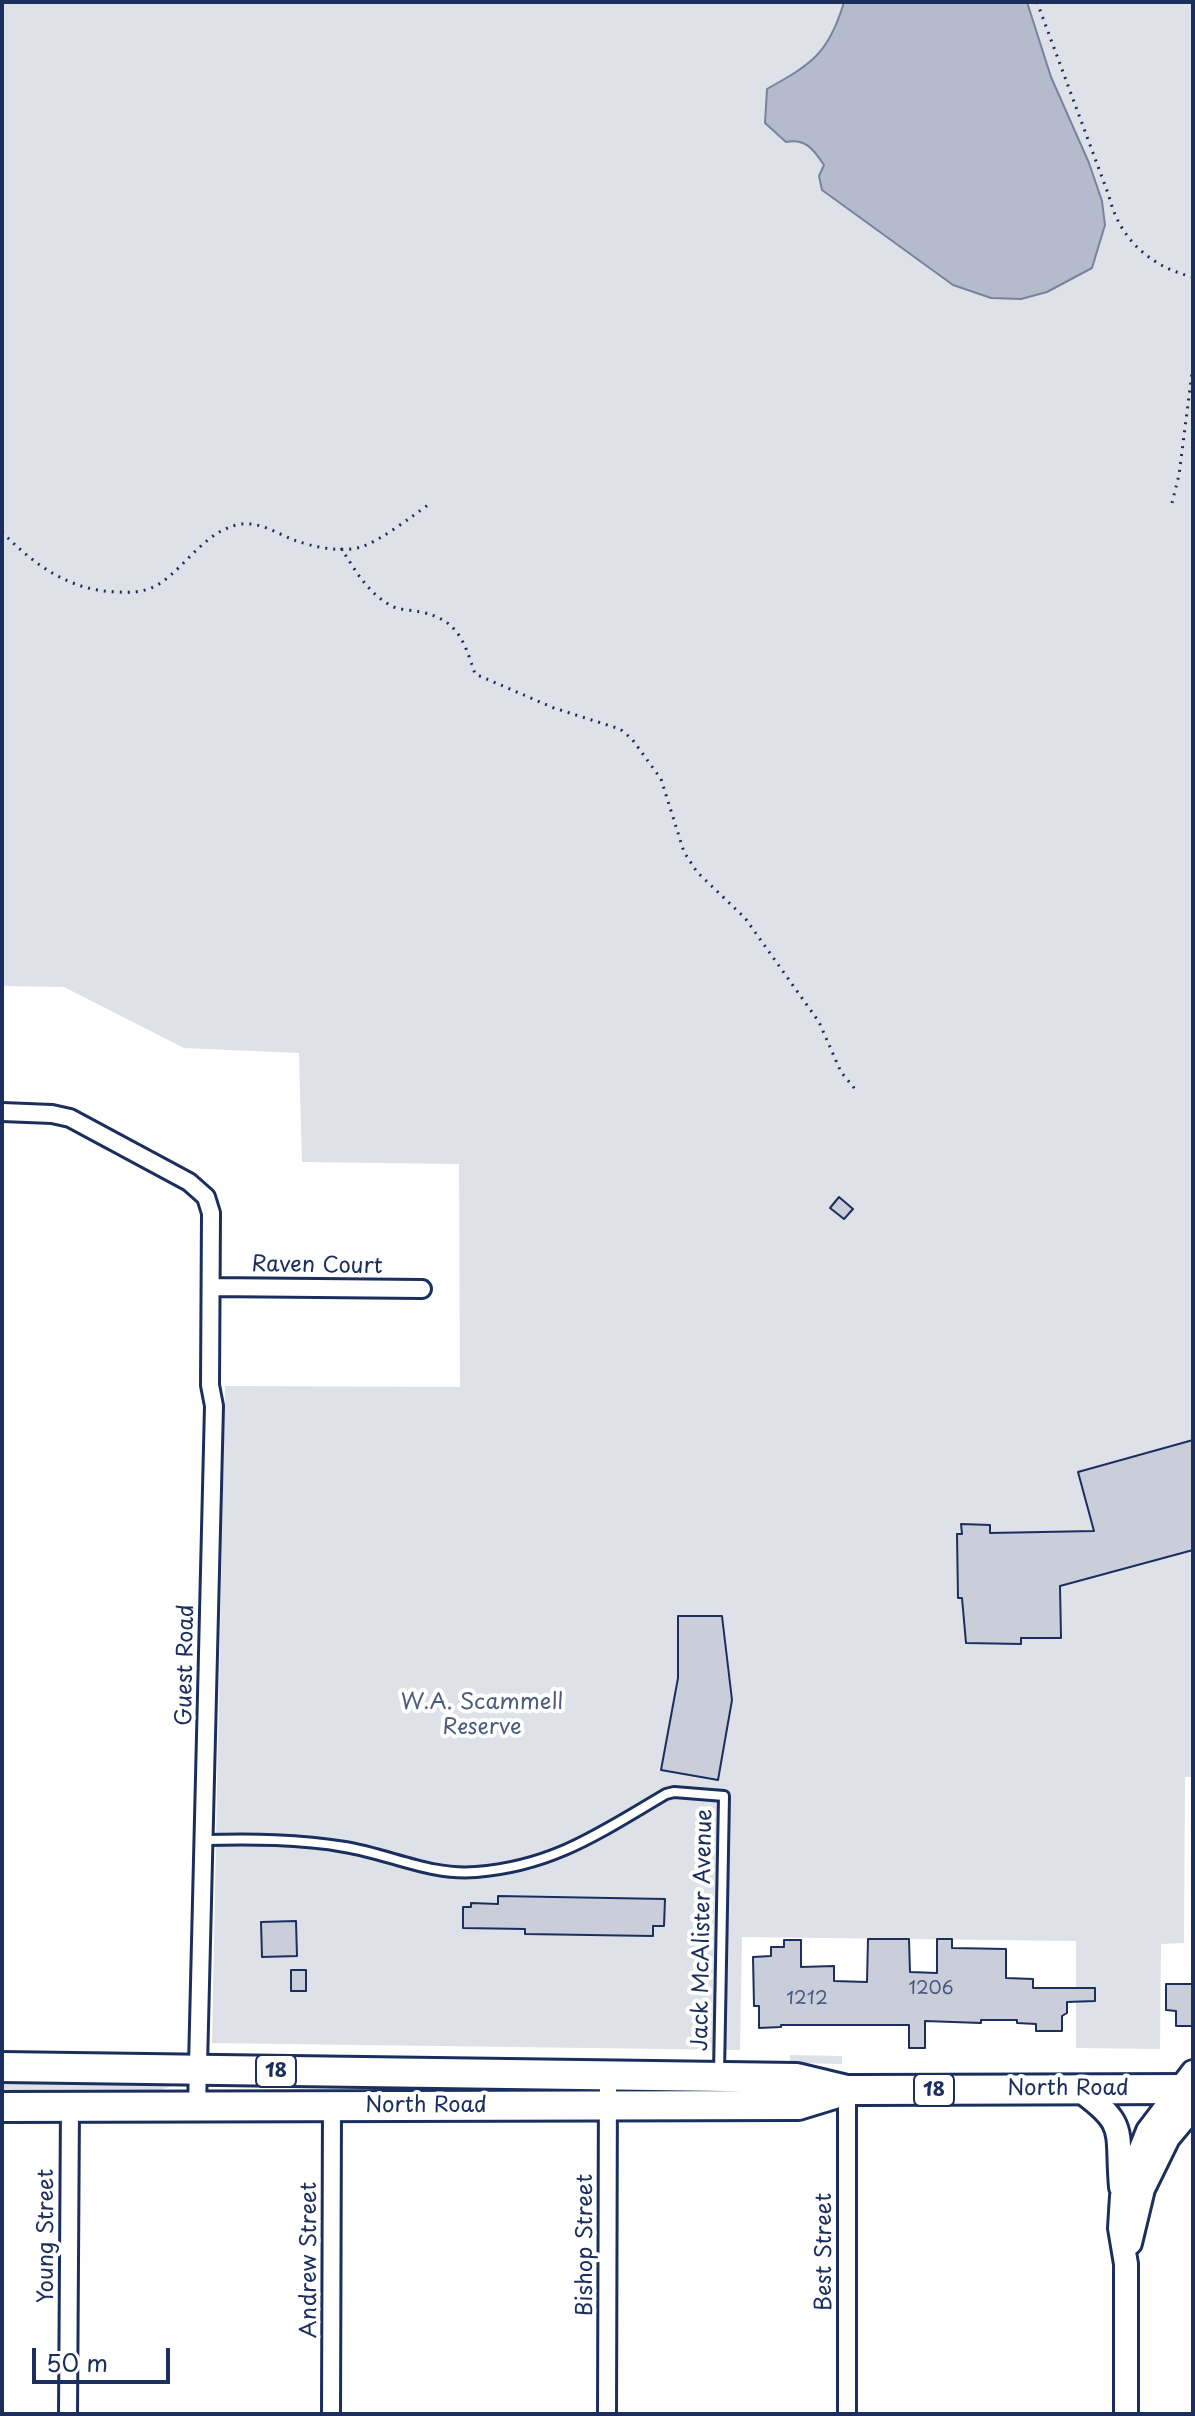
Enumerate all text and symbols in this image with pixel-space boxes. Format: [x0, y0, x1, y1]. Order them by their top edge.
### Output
street label: Raven Court [251, 1252, 383, 1280]
street label: Guest Road [172, 1604, 200, 1726]
park label: W.A. Scammell Reserve [401, 1690, 563, 1742]
street label: Jack McAlister Avenue [688, 1809, 718, 2051]
house number: 1206 [909, 1978, 953, 2000]
house number: 1212 [786, 1988, 828, 2010]
road number: 18 [256, 2055, 296, 2087]
road number: 18 [914, 2074, 954, 2106]
street label: North Road [1007, 2076, 1129, 2102]
street label: North Road [365, 2093, 487, 2119]
street label: Young Street [34, 2169, 60, 2303]
street label: Bishop Street [573, 2174, 599, 2316]
street label: Andrew Street [297, 2182, 323, 2338]
street label: Best Street [812, 2193, 838, 2311]
scale bar [36, 2332, 174, 2382]
text: 50 m [46, 2344, 108, 2380]

